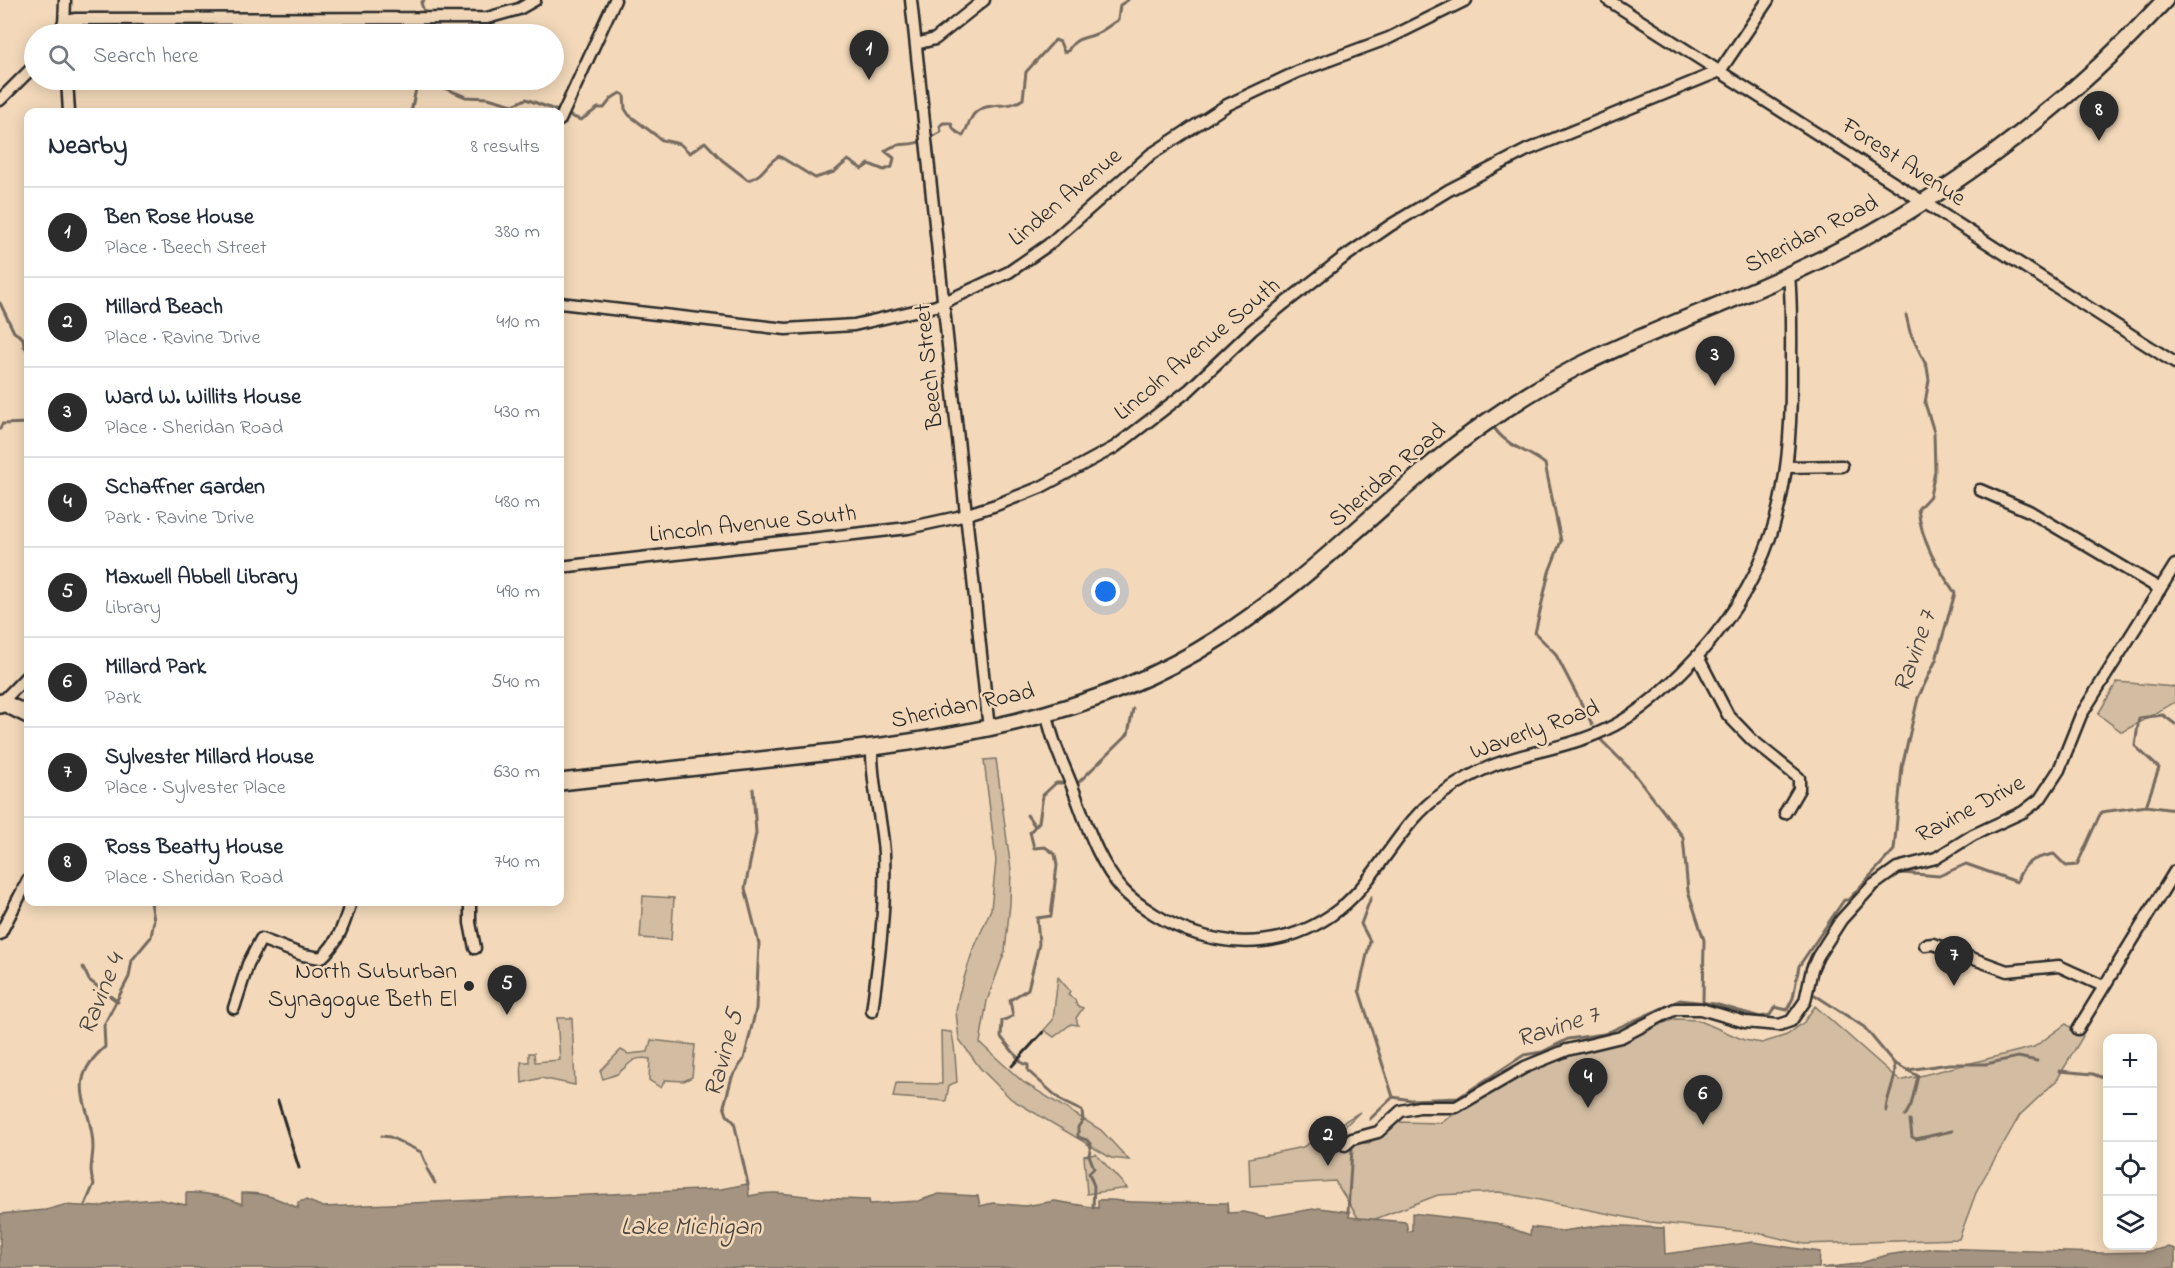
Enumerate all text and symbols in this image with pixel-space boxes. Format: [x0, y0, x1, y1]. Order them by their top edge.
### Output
search box [24, 24, 564, 90]
pin: 1 [850, 31, 888, 80]
icon: search [45, 41, 78, 74]
text: Search here [93, 41, 198, 73]
pin: 8 [2080, 92, 2118, 141]
street label: Forest Avenue [1833, 109, 1972, 217]
text: Nearby [48, 128, 127, 166]
text: 8 results [471, 133, 540, 162]
street label: Linden Avenue [1002, 140, 1131, 256]
street label: Sheridan Road [1739, 186, 1885, 284]
text: Ben Rose House [105, 202, 254, 234]
text: 1 [64, 218, 71, 247]
text: 380 m [495, 218, 540, 247]
text: Place · Beech Street [105, 234, 267, 263]
street label: Lincoln Avenue South [1107, 270, 1289, 430]
text: Millard Beach [105, 292, 223, 324]
street label: Beech Street [906, 301, 954, 432]
text: 2 [63, 308, 72, 337]
text: 410 m [496, 308, 540, 337]
text: Place · Ravine Drive [105, 324, 260, 353]
pin: 3 [1696, 336, 1734, 386]
text: Ward W. Willits House [105, 382, 301, 414]
text: 3 [63, 398, 72, 427]
text: 430 m [494, 398, 540, 427]
text: Place · Sheridan Road [105, 414, 283, 443]
street label: Sheridan Road [1321, 415, 1455, 537]
text: Schaffner Garden [105, 472, 265, 504]
text: 4 [63, 488, 72, 517]
text: 480 m [495, 488, 540, 517]
street label: Lincoln Avenue South [648, 497, 858, 553]
text: Park · Ravine Drive [105, 504, 254, 533]
text: Maxwell Abbell Library [105, 562, 298, 594]
your location [1091, 577, 1120, 606]
text: 5 [62, 578, 73, 607]
text: 490 m [497, 578, 540, 607]
text: Library [105, 594, 161, 623]
water label: Ravine 7 [1884, 604, 1949, 698]
text: Millard Park [105, 652, 206, 684]
text: 6 [63, 668, 72, 697]
text: 540 m [491, 668, 540, 697]
street label: Sheridan Road [888, 675, 1038, 739]
text: Park [105, 684, 141, 713]
street label: Waverly Road [1465, 691, 1605, 772]
text: Sylvester Millard House [105, 742, 314, 774]
text: 7 [63, 758, 72, 787]
text: 630 m [494, 758, 540, 787]
street label: Ravine Drive [1910, 767, 2032, 853]
text: Place · Sylvester Place [105, 774, 286, 803]
text: Ross Beatty House [105, 832, 283, 864]
text: 8 [64, 848, 71, 877]
text: 740 m [494, 848, 540, 877]
text: Place · Sheridan Road [105, 864, 283, 893]
pin: 7 [1934, 936, 1974, 986]
water label: Ravine 4 [68, 946, 137, 1041]
place label: North Suburban Synagogue Beth El [268, 955, 457, 1019]
pin: 5 [488, 966, 526, 1015]
marker: North Suburban Synagogue Beth El [462, 979, 476, 993]
water label: Ravine 7 [1512, 996, 1606, 1059]
water label: Ravine 5 [695, 1002, 756, 1102]
map controls [2103, 1034, 2157, 1250]
button: + [2103, 1034, 2157, 1088]
pin: 4 [1568, 1058, 1608, 1108]
pin: 6 [1684, 1076, 1722, 1125]
button: − [2103, 1088, 2157, 1142]
pin: 2 [1308, 1116, 1348, 1166]
button: locate [2103, 1142, 2157, 1196]
button: layers [2103, 1196, 2157, 1250]
water label: Lake Michigan [621, 1209, 763, 1247]

